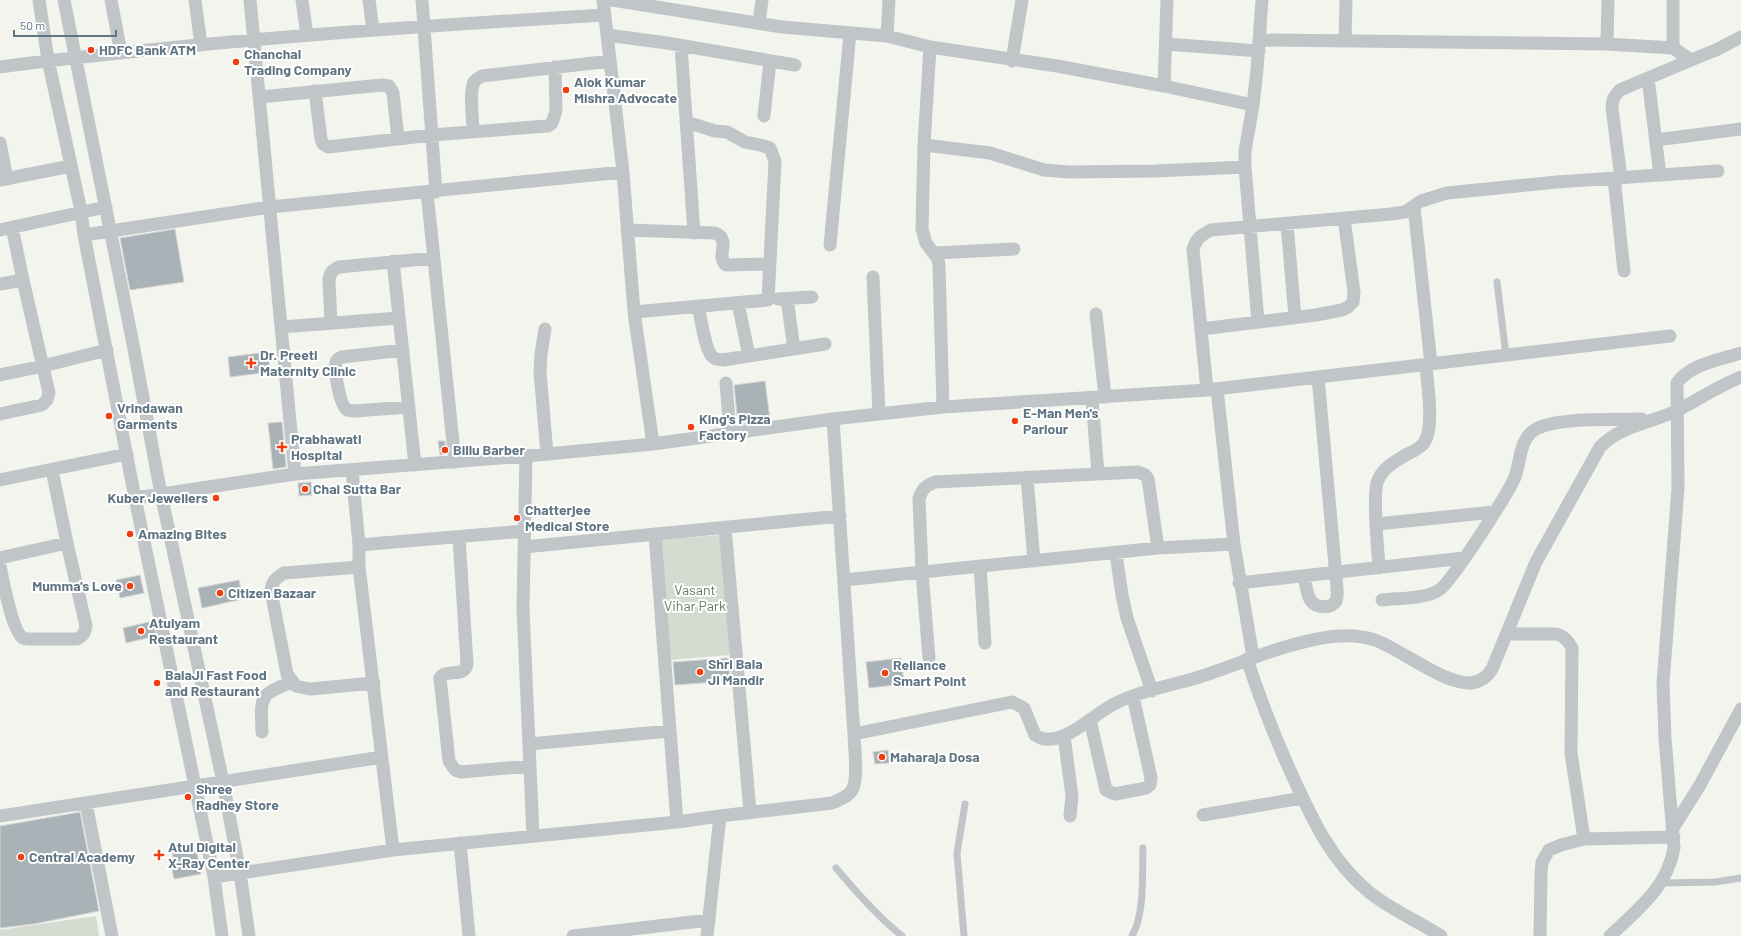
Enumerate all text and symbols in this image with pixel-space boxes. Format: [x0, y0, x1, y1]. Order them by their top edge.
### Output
scale bar [14, 12, 116, 38]
text: 50 m [20, 18, 45, 32]
place label: HDFC Bank ATM [99, 41, 196, 58]
marker: HDFC Bank ATM [86, 45, 96, 55]
place label: Chanchal Trading Company [244, 45, 352, 78]
marker: Chanchal Trading Company [231, 57, 241, 67]
place label: Alok Kumar Mishra Advocate [574, 73, 677, 106]
marker: Alok Kumar Mishra Advocate [561, 85, 571, 95]
place label: Dr. Preeti Maternity Clinic [260, 346, 357, 379]
marker: Dr. Preeti Maternity Clinic [245, 357, 257, 369]
place label: Vrindawan Garments [117, 399, 183, 432]
place label: E-Man Men's Parlour [1023, 404, 1099, 437]
place label: King's Pizza Factory [699, 410, 771, 443]
marker: Vrindawan Garments [104, 411, 114, 421]
marker: E-Man Men's Parlour [1010, 416, 1020, 426]
marker: King's Pizza Factory [686, 422, 696, 432]
place label: Prabhawati Hospital [291, 430, 362, 463]
marker: Prabhawati Hospital [276, 441, 288, 453]
place label: Billu Barber [453, 441, 525, 458]
marker: Billu Barber [440, 445, 450, 455]
place label: Chai Sutta Bar [313, 480, 402, 497]
marker: Chai Sutta Bar [300, 484, 310, 494]
place label: Kuber Jewellers [108, 489, 208, 506]
marker: Kuber Jewellers [211, 493, 221, 503]
place label: Chatterjee Medical Store [525, 501, 610, 534]
marker: Chatterjee Medical Store [512, 513, 522, 523]
place label: Amazing Bites [138, 525, 227, 542]
marker: Amazing Bites [125, 529, 135, 539]
place label: Mumma's Love [32, 577, 122, 594]
marker: Mumma's Love [125, 581, 135, 591]
park label: Vasant Vihar Park [664, 581, 726, 614]
place label: Citizen Bazaar [228, 584, 317, 601]
marker: Citizen Bazaar [215, 588, 225, 598]
place label: Atulyam Restaurant [149, 614, 218, 647]
marker: Atulyam Restaurant [136, 626, 146, 636]
place label: Shri Bala Ji Mandir [708, 655, 765, 688]
place label: Reliance Smart Point [893, 656, 966, 689]
place label: BalaJi Fast Food and Restaurant [165, 666, 267, 699]
marker: Shri Bala Ji Mandir [695, 667, 705, 677]
marker: Reliance Smart Point [880, 668, 890, 678]
marker: BalaJi Fast Food and Restaurant [152, 678, 162, 688]
place label: Maharaja Dosa [890, 748, 980, 765]
marker: Maharaja Dosa [877, 752, 887, 762]
place label: Shree Radhey Store [196, 780, 279, 813]
marker: Shree Radhey Store [183, 792, 193, 802]
place label: Atul Digital X-Ray Center [168, 838, 250, 871]
place label: Central Academy [29, 848, 135, 865]
marker: Atul Digital X-Ray Center [153, 849, 165, 861]
marker: Central Academy [16, 852, 26, 862]

